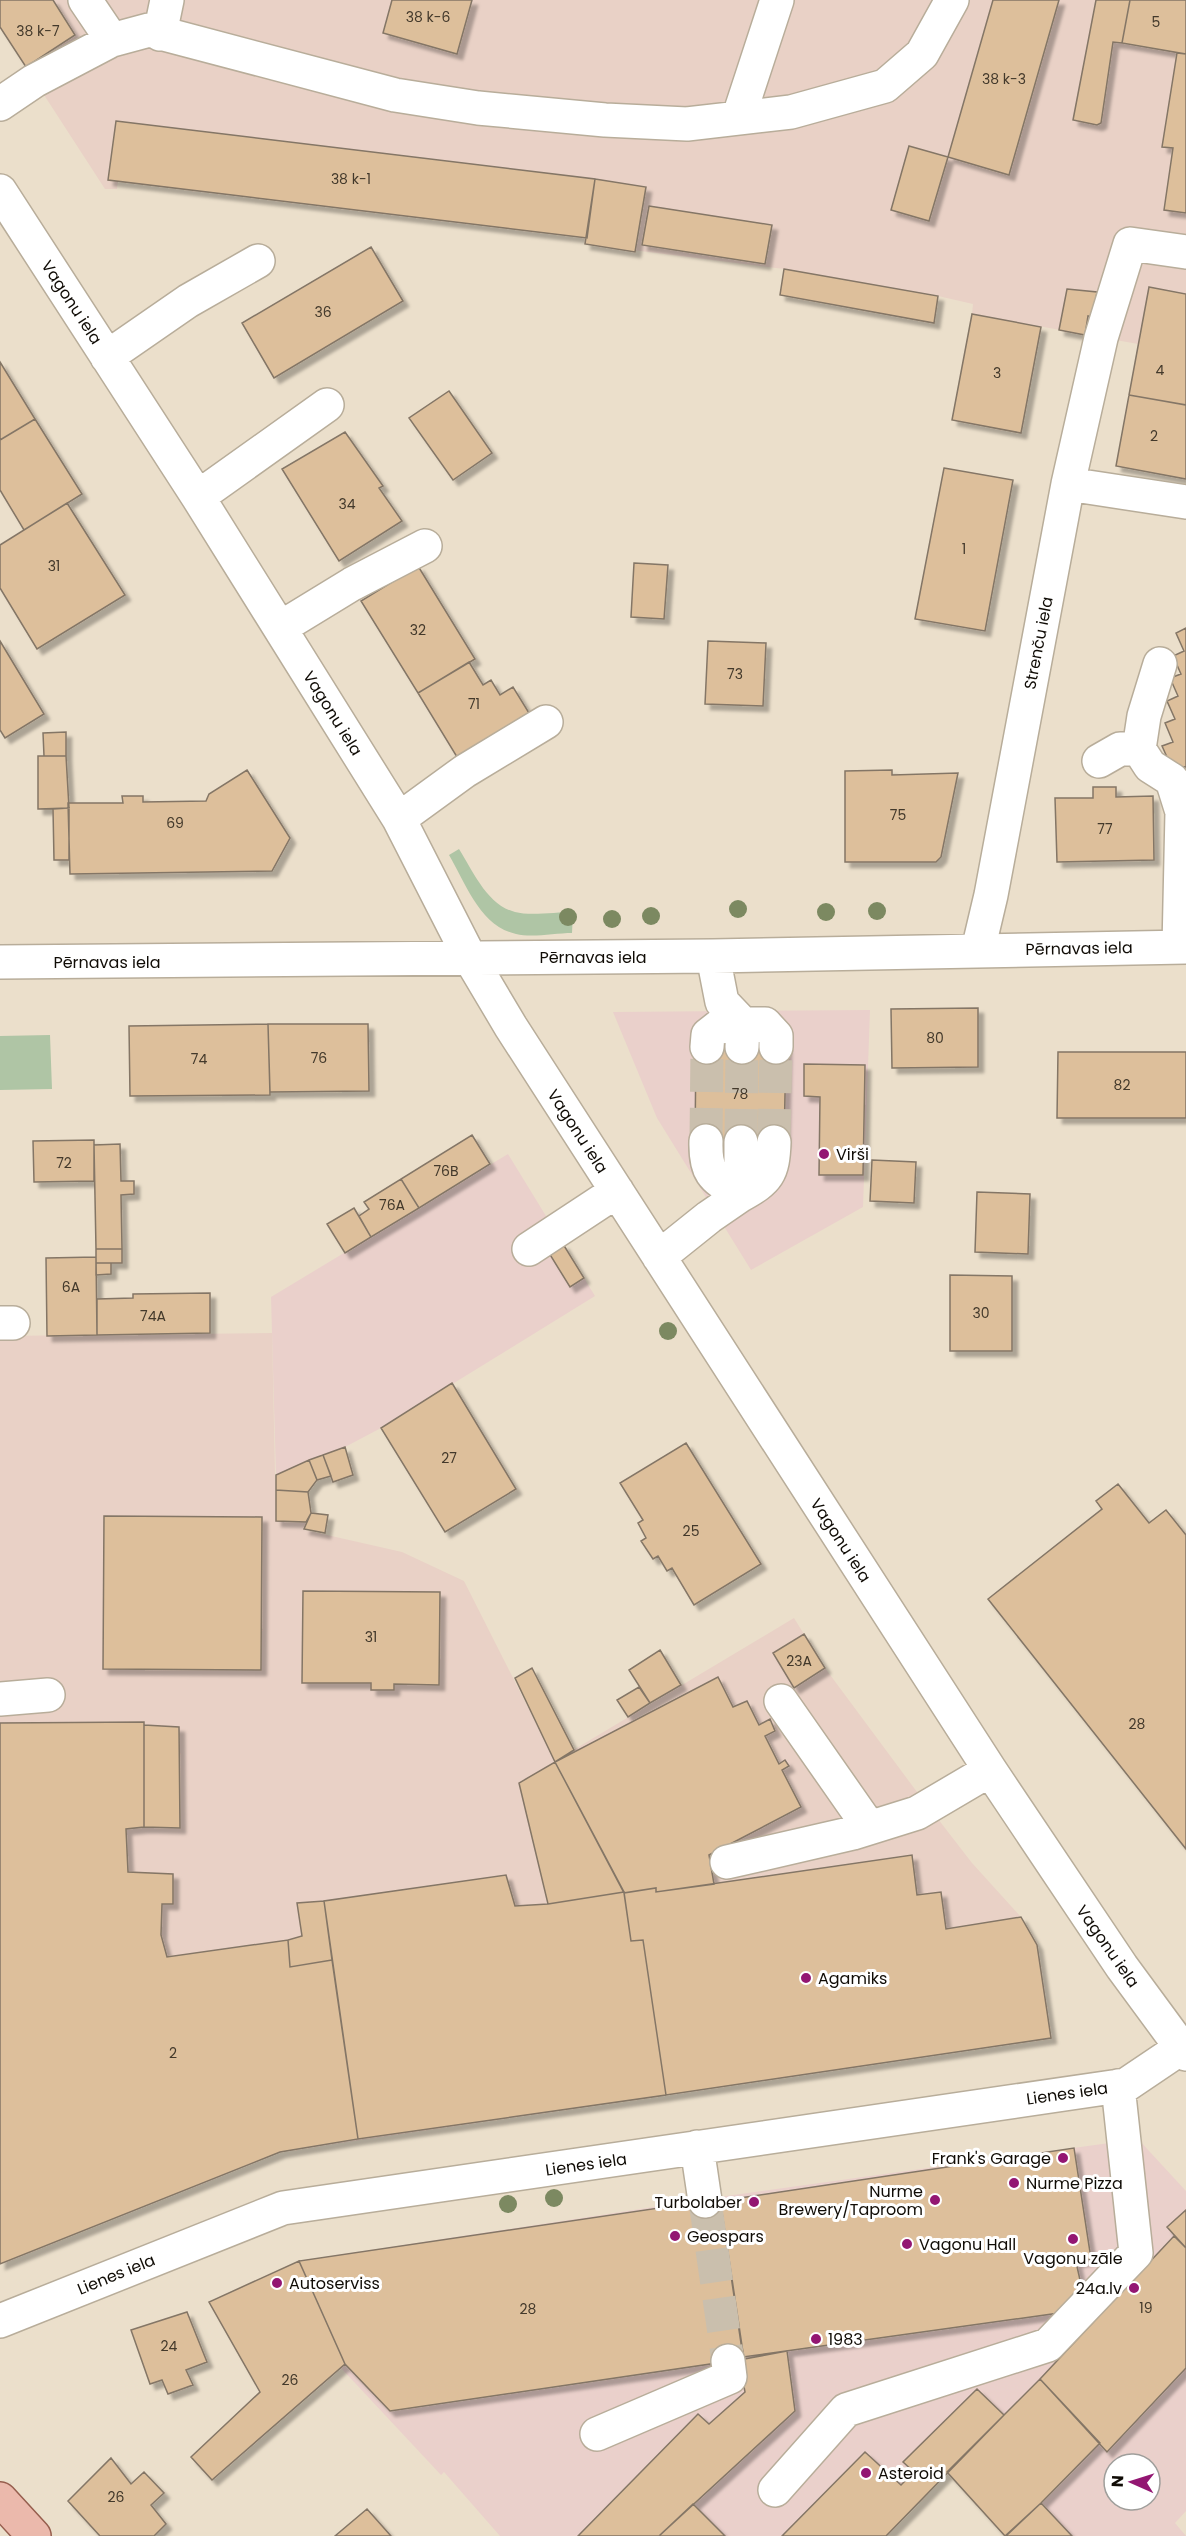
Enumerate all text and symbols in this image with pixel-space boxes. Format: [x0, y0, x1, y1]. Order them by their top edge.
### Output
house number: 38 k-6 [406, 7, 450, 27]
house number: 5 [1152, 12, 1160, 32]
house number: 38 k-7 [16, 21, 60, 41]
house number: 38 k-3 [982, 69, 1026, 89]
house number: 38 k-1 [331, 169, 371, 189]
street label: Vagonu iela [36, 256, 107, 349]
house number: 36 [314, 302, 332, 322]
house number: 4 [1156, 360, 1165, 380]
house number: 3 [993, 363, 1001, 383]
house number: 2 [1150, 426, 1158, 446]
house number: 34 [338, 494, 356, 514]
house number: 1 [962, 539, 966, 559]
house number: 31 [48, 556, 60, 576]
street label: Strenču iela [1018, 595, 1059, 692]
house number: 32 [410, 620, 426, 640]
house number: 73 [727, 664, 743, 684]
street label: Vagonu iela [297, 666, 368, 760]
house number: 71 [468, 694, 480, 714]
house number: 75 [890, 805, 906, 825]
house number: 69 [166, 813, 184, 833]
house number: 77 [1097, 819, 1113, 839]
street label: Pērnavas iela [1025, 936, 1133, 961]
street label: Pērnavas iela [539, 946, 647, 969]
street label: Pērnavas iela [53, 951, 161, 974]
house number: 80 [926, 1028, 944, 1048]
house number: 76 [311, 1048, 327, 1068]
house number: 74 [191, 1049, 207, 1069]
house number: 82 [1114, 1075, 1130, 1095]
house number: 78 [732, 1084, 748, 1104]
street label: Vagonu iela [542, 1085, 613, 1178]
place label: Virši [836, 1143, 869, 1166]
marker: Virši [817, 1147, 831, 1161]
house number: 72 [56, 1153, 72, 1173]
house number: 76B [433, 1161, 459, 1181]
house number: 76A [379, 1195, 405, 1215]
house number: 6A [62, 1277, 80, 1297]
house number: 30 [972, 1303, 990, 1323]
house number: 74A [140, 1306, 166, 1326]
house number: 27 [441, 1448, 457, 1468]
street label: Vagonu iela [805, 1494, 876, 1587]
house number: 25 [683, 1521, 699, 1541]
house number: 31 [365, 1627, 377, 1647]
house number: 23A [786, 1651, 812, 1671]
house number: 28 [1129, 1714, 1146, 1734]
street label: Vagonu iela [1071, 1900, 1145, 1992]
place label: Agamiks [818, 1967, 887, 1990]
marker: Agamiks [799, 1971, 813, 1985]
house number: 2 [169, 2043, 177, 2063]
street label: Lienes iela [1025, 2076, 1109, 2111]
street label: Lienes iela [544, 2147, 628, 2182]
place label: Frank's Garage [932, 2147, 1051, 2170]
marker: Frank's Garage [1056, 2151, 1070, 2165]
place label: Nurme Pizza [1026, 2172, 1123, 2195]
marker: Nurme Pizza [1007, 2176, 1021, 2190]
place label: Nurme Brewery/Taproom [778, 2180, 923, 2221]
place label: Turbolaber [655, 2191, 742, 2214]
marker: Nurme Brewery/Taproom [928, 2193, 942, 2207]
marker: Turbolaber [747, 2195, 761, 2209]
place label: Geospars [687, 2225, 764, 2248]
marker: Geospars [668, 2229, 682, 2243]
marker: Vagonu zāle [1066, 2232, 1080, 2246]
place label: Vagonu Hall [919, 2233, 1016, 2256]
marker: Vagonu Hall [900, 2237, 914, 2251]
place label: Vagonu zāle [1023, 2247, 1123, 2270]
street label: Lienes iela [74, 2248, 159, 2301]
place label: Autoserviss [289, 2272, 380, 2295]
marker: Autoserviss [270, 2276, 284, 2290]
place label: 24a.lv [1076, 2277, 1122, 2300]
marker: 24a.lv [1127, 2281, 1141, 2295]
house number: 19 [1139, 2298, 1153, 2318]
house number: 28 [520, 2299, 537, 2319]
place label: 1983 [828, 2328, 863, 2351]
marker: 1983 [809, 2332, 823, 2346]
house number: 24 [161, 2336, 178, 2356]
house number: 26 [282, 2370, 299, 2390]
north arrow [1102, 2452, 1162, 2512]
place label: Asteroid [878, 2462, 944, 2485]
marker: Asteroid [859, 2466, 873, 2480]
text: N [1106, 2475, 1129, 2488]
house number: 26 [108, 2487, 125, 2507]

